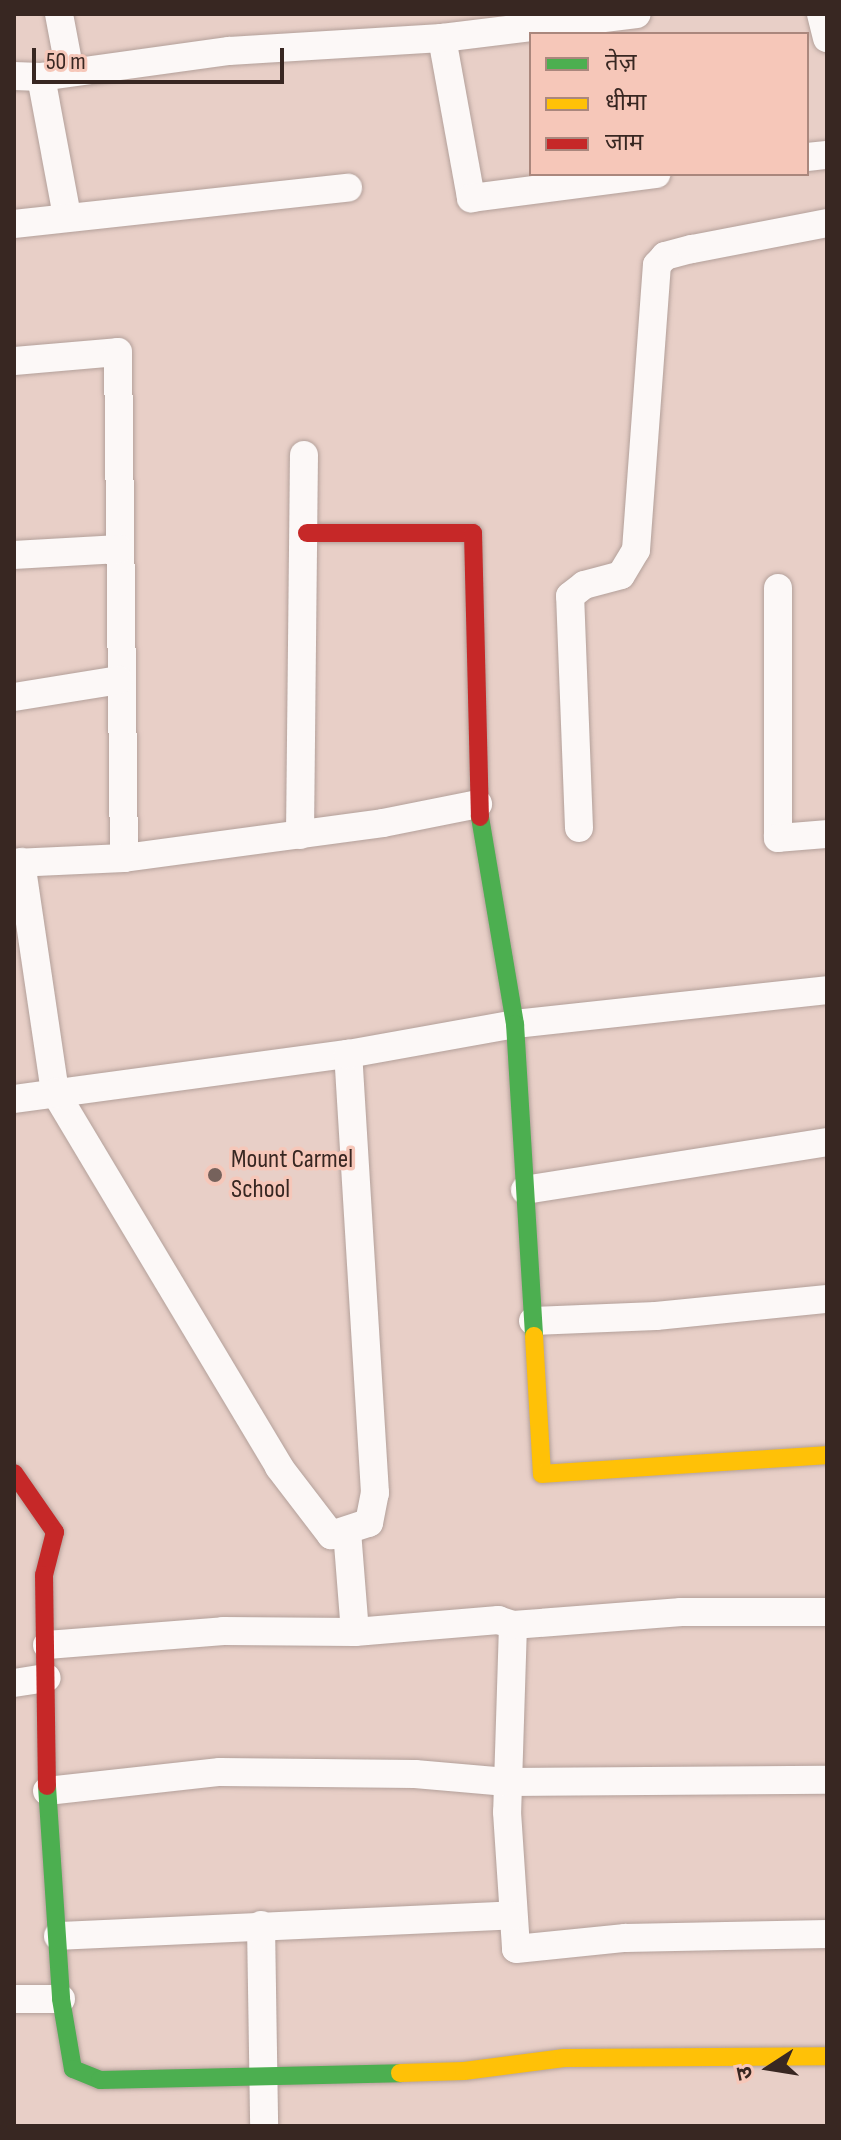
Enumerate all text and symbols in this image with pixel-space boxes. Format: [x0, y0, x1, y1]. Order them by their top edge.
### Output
scale bar [36, 32, 288, 82]
legend [529, 32, 809, 176]
text: 50 m [46, 47, 86, 76]
text: तेज़ [605, 48, 637, 77]
text: धीमा [605, 88, 647, 117]
text: जाम [605, 128, 643, 157]
place label: Mount Carmel School [231, 1144, 353, 1206]
marker: Mount Carmel School [206, 1166, 224, 1184]
north arrow [729, 2028, 809, 2108]
text: उ [730, 2064, 760, 2082]

